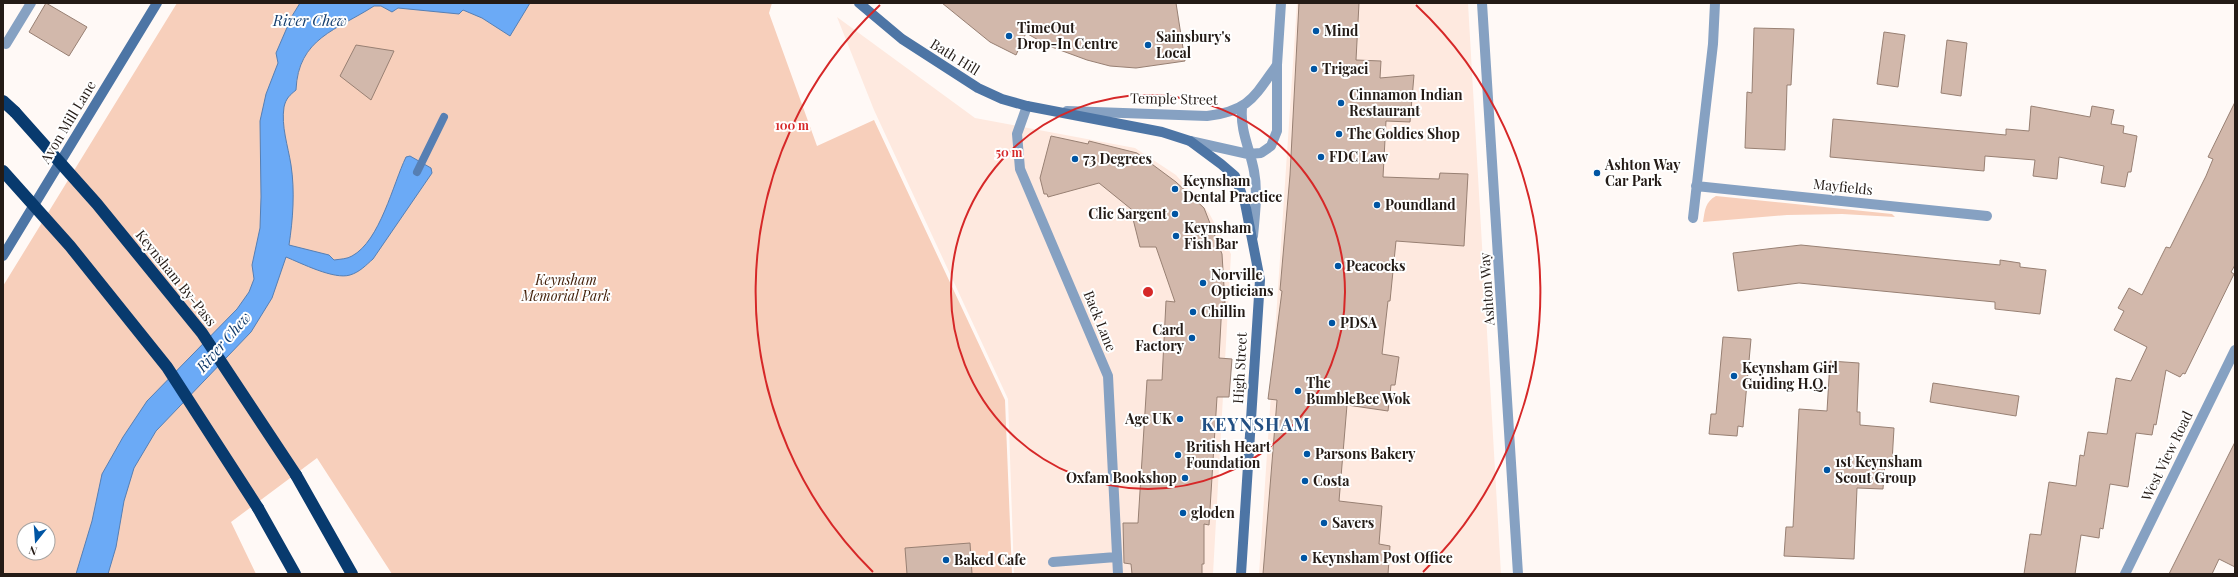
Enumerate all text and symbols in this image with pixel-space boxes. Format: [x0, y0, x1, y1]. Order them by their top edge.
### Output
water label: River Chew [272, 10, 347, 30]
place label: TimeOut Drop-In Centre [1017, 18, 1118, 53]
place label: Mind [1324, 21, 1359, 40]
marker: Mind [1311, 26, 1321, 36]
place label: Sainsbury's Local [1156, 27, 1231, 62]
marker: TimeOut Drop-In Centre [1004, 31, 1014, 41]
street label: Bath Hill [927, 34, 984, 79]
marker: Sainsbury's Local [1143, 40, 1153, 50]
place label: Trigaci [1322, 59, 1369, 78]
marker: Trigaci [1309, 64, 1319, 74]
street label: Avon Mill Lane [35, 77, 100, 168]
place label: Cinnamon Indian Restaurant [1349, 85, 1463, 120]
street label: Temple Street [1130, 88, 1219, 109]
marker: Cinnamon Indian Restaurant [1336, 98, 1346, 108]
text: 100 m [775, 117, 809, 133]
place label: The Goldies Shop [1347, 124, 1460, 143]
marker: The Goldies Shop [1334, 129, 1344, 139]
text: 50 m [996, 144, 1023, 160]
place label: FDC Law [1329, 147, 1389, 166]
place label: 73 Degrees [1083, 149, 1152, 168]
marker: FDC Law [1316, 152, 1326, 162]
marker: 73 Degrees [1070, 154, 1080, 164]
place label: Ashton Way Car Park [1604, 155, 1681, 190]
marker: Ashton Way Car Park [1592, 168, 1602, 178]
place label: Keynsham Dental Practice [1183, 171, 1282, 206]
street label: Mayfields [1812, 174, 1874, 199]
marker: Keynsham Dental Practice [1170, 184, 1180, 194]
place label: Poundland [1385, 195, 1456, 214]
marker: Poundland [1372, 200, 1382, 210]
place label: Clic Sargent [1088, 204, 1167, 223]
marker: Clic Sargent [1170, 209, 1180, 219]
place label: Keynsham Fish Bar [1184, 218, 1252, 253]
street label: Keynsham By-Pass [132, 226, 221, 330]
marker: Keynsham Fish Bar [1171, 231, 1181, 241]
street label: Ashton Way [1474, 252, 1499, 327]
place label: Peacocks [1346, 256, 1406, 275]
marker: Peacocks [1333, 261, 1343, 271]
place label: Norville Opticians [1211, 265, 1274, 300]
park label: Keynsham Memorial Park [521, 270, 610, 305]
marker: Norville Opticians [1198, 278, 1208, 288]
centre of rings [1141, 285, 1155, 299]
street label: Back Lane [1080, 288, 1121, 354]
place label: Chillin [1201, 302, 1246, 321]
water label: River Chew [191, 307, 255, 377]
marker: Chillin [1188, 307, 1198, 317]
place label: PDSA [1340, 313, 1378, 332]
marker: PDSA [1327, 318, 1337, 328]
place label: Card Factory [1135, 320, 1185, 355]
street label: High Street [1228, 331, 1251, 404]
marker: Card Factory [1187, 333, 1197, 343]
place label: Keynsham Girl Guiding H.Q. [1742, 358, 1839, 393]
marker: Keynsham Girl Guiding H.Q. [1729, 371, 1739, 381]
place label: The BumbleBee Wok [1306, 373, 1411, 408]
marker: The BumbleBee Wok [1293, 386, 1303, 396]
street label: West View Road [2136, 408, 2197, 505]
place label: Age UK [1124, 409, 1173, 428]
district label: KEYNSHAM [1201, 412, 1311, 436]
marker: Age UK [1175, 414, 1185, 424]
place label: British Heart Foundation [1186, 437, 1271, 472]
place label: Parsons Bakery [1315, 444, 1416, 463]
marker: Parsons Bakery [1302, 449, 1312, 459]
marker: British Heart Foundation [1173, 450, 1183, 460]
place label: 1st Keynsham Scout Group [1835, 452, 1923, 487]
marker: 1st Keynsham Scout Group [1822, 465, 1832, 475]
place label: Oxfam Bookshop [1066, 468, 1177, 487]
place label: Costa [1313, 471, 1350, 490]
marker: Oxfam Bookshop [1180, 473, 1190, 483]
marker: Costa [1300, 476, 1310, 486]
place label: gloden [1191, 503, 1235, 522]
marker: gloden [1178, 508, 1188, 518]
place label: Savers [1332, 513, 1374, 532]
marker: Savers [1319, 518, 1329, 528]
north arrow [16, 521, 56, 561]
text: N [27, 543, 39, 559]
place label: Keynsham Post Office [1312, 548, 1453, 567]
place label: Baked Cafe [954, 550, 1026, 569]
marker: Keynsham Post Office [1299, 553, 1309, 563]
marker: Baked Cafe [941, 555, 951, 565]

